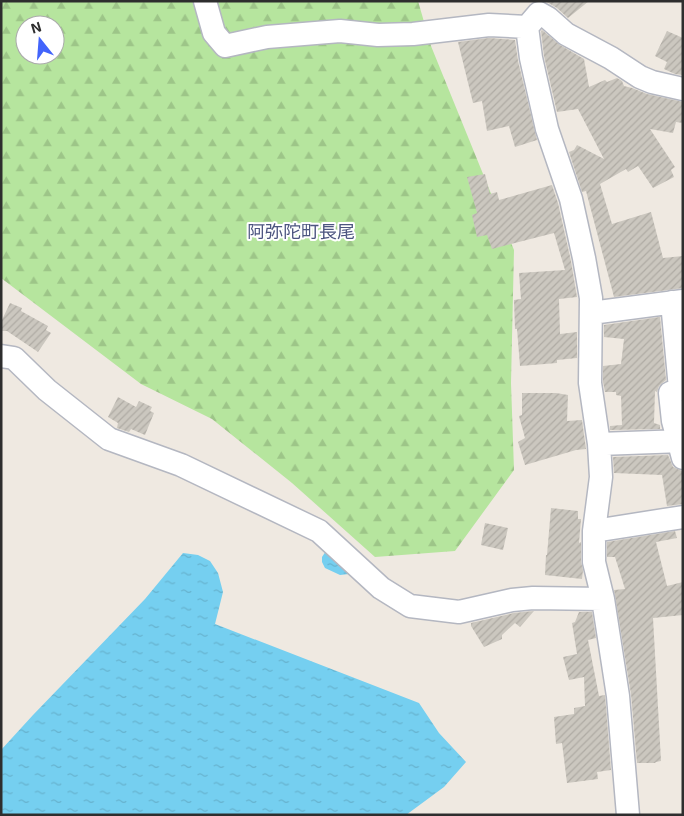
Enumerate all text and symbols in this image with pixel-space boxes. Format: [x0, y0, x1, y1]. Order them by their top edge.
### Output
north arrow [15, 15, 65, 65]
text: N [29, 17, 43, 37]
district label: 阿弥陀町長尾 [247, 220, 355, 242]

